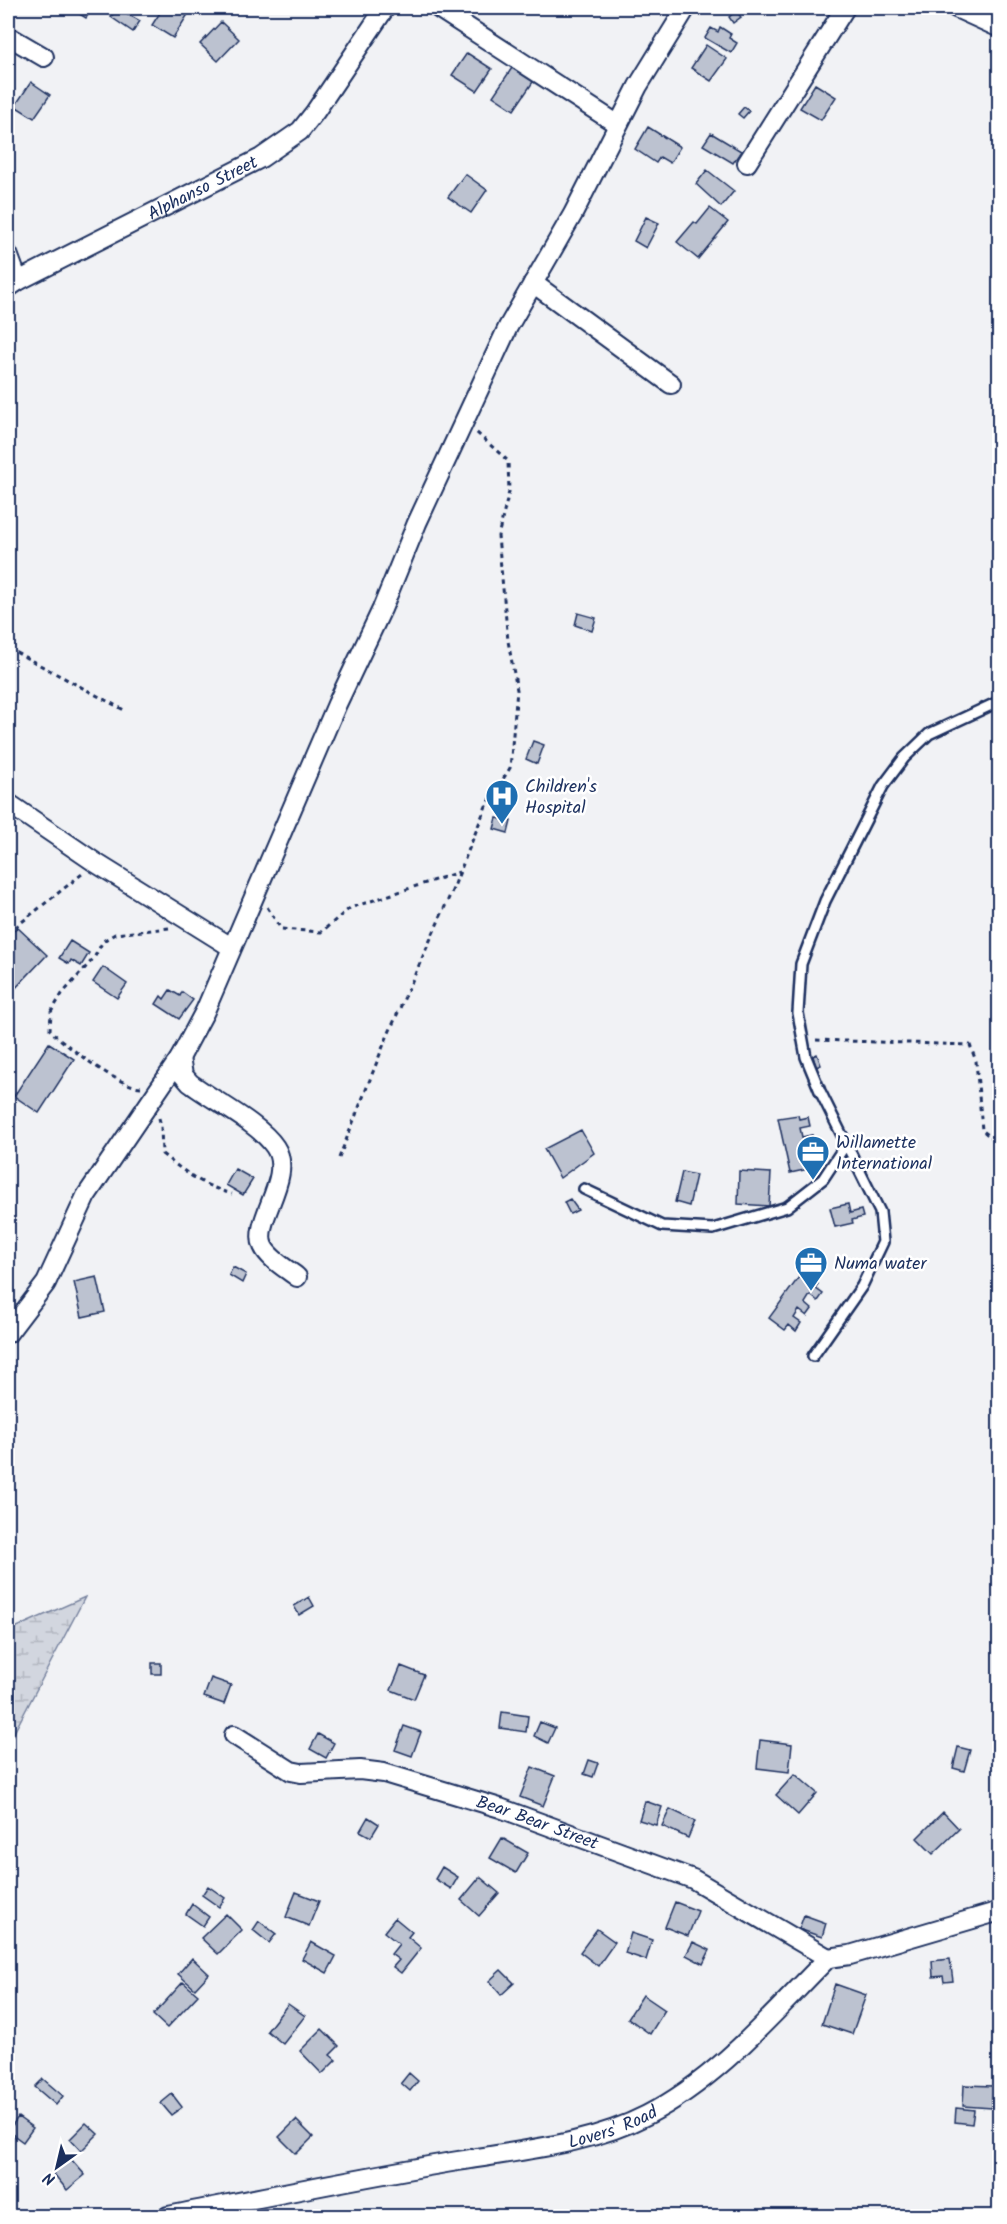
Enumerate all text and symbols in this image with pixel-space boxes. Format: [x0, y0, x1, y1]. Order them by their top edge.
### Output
street label: Alphanso Street [143, 148, 264, 229]
place label: Children's Hospital [525, 773, 597, 823]
hospital icon: Children's Hospital [484, 778, 520, 825]
place label: Willamette International [836, 1129, 933, 1179]
office icon: Willamette International [795, 1134, 831, 1181]
office icon: Numa water [793, 1245, 829, 1292]
place label: Numa water [834, 1250, 927, 1279]
street label: Bear Bear Street [472, 1789, 603, 1859]
street label: Lovers' Road [566, 2098, 664, 2158]
north arrow [27, 2137, 87, 2197]
text: N [38, 2165, 61, 2191]

